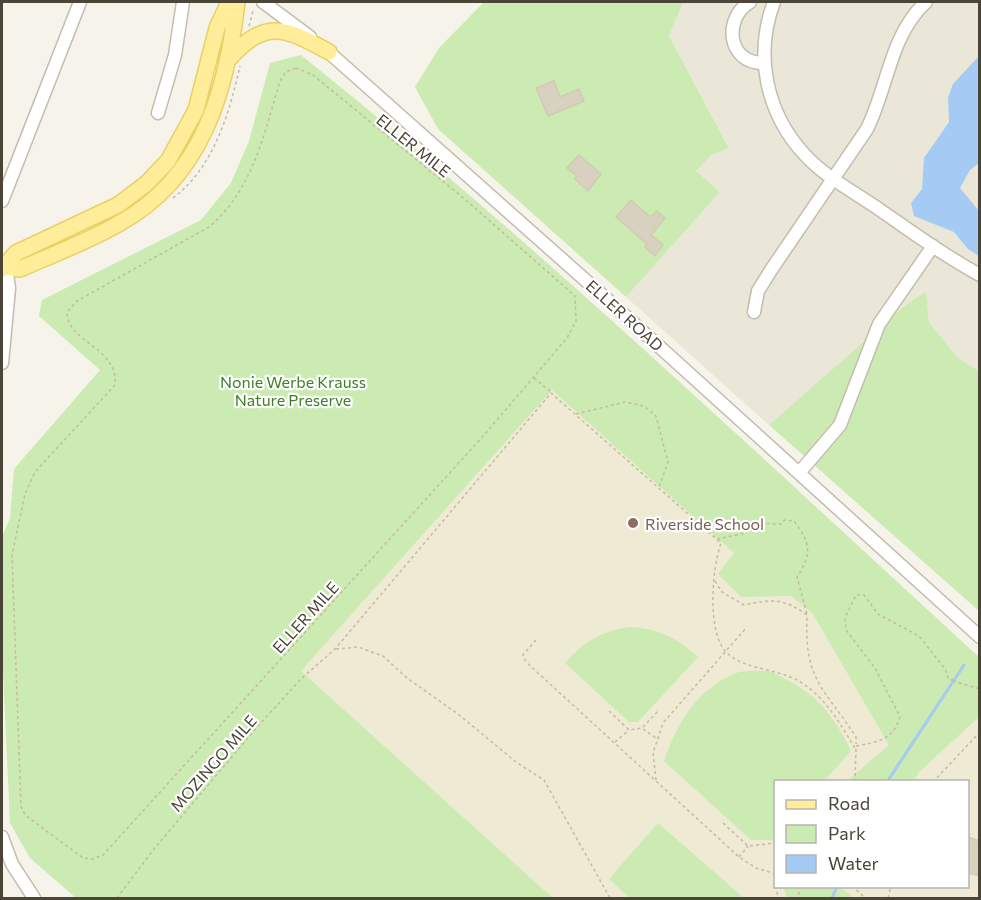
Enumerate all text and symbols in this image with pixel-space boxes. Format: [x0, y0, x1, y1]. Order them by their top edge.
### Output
street label: ELLER MILE [373, 109, 455, 181]
street label: ELLER ROAD [583, 275, 667, 355]
park label: Nonie Werbe Krauss Nature Preserve [220, 372, 366, 409]
place label: Riverside School [645, 514, 764, 533]
marker: Riverside School [626, 516, 640, 530]
street label: ELLER MILE [268, 577, 342, 657]
street label: MOZINGO MILE [166, 711, 260, 815]
legend [774, 780, 969, 888]
text: Road [828, 792, 870, 814]
text: Park [828, 822, 866, 844]
text: Water [828, 852, 879, 874]

